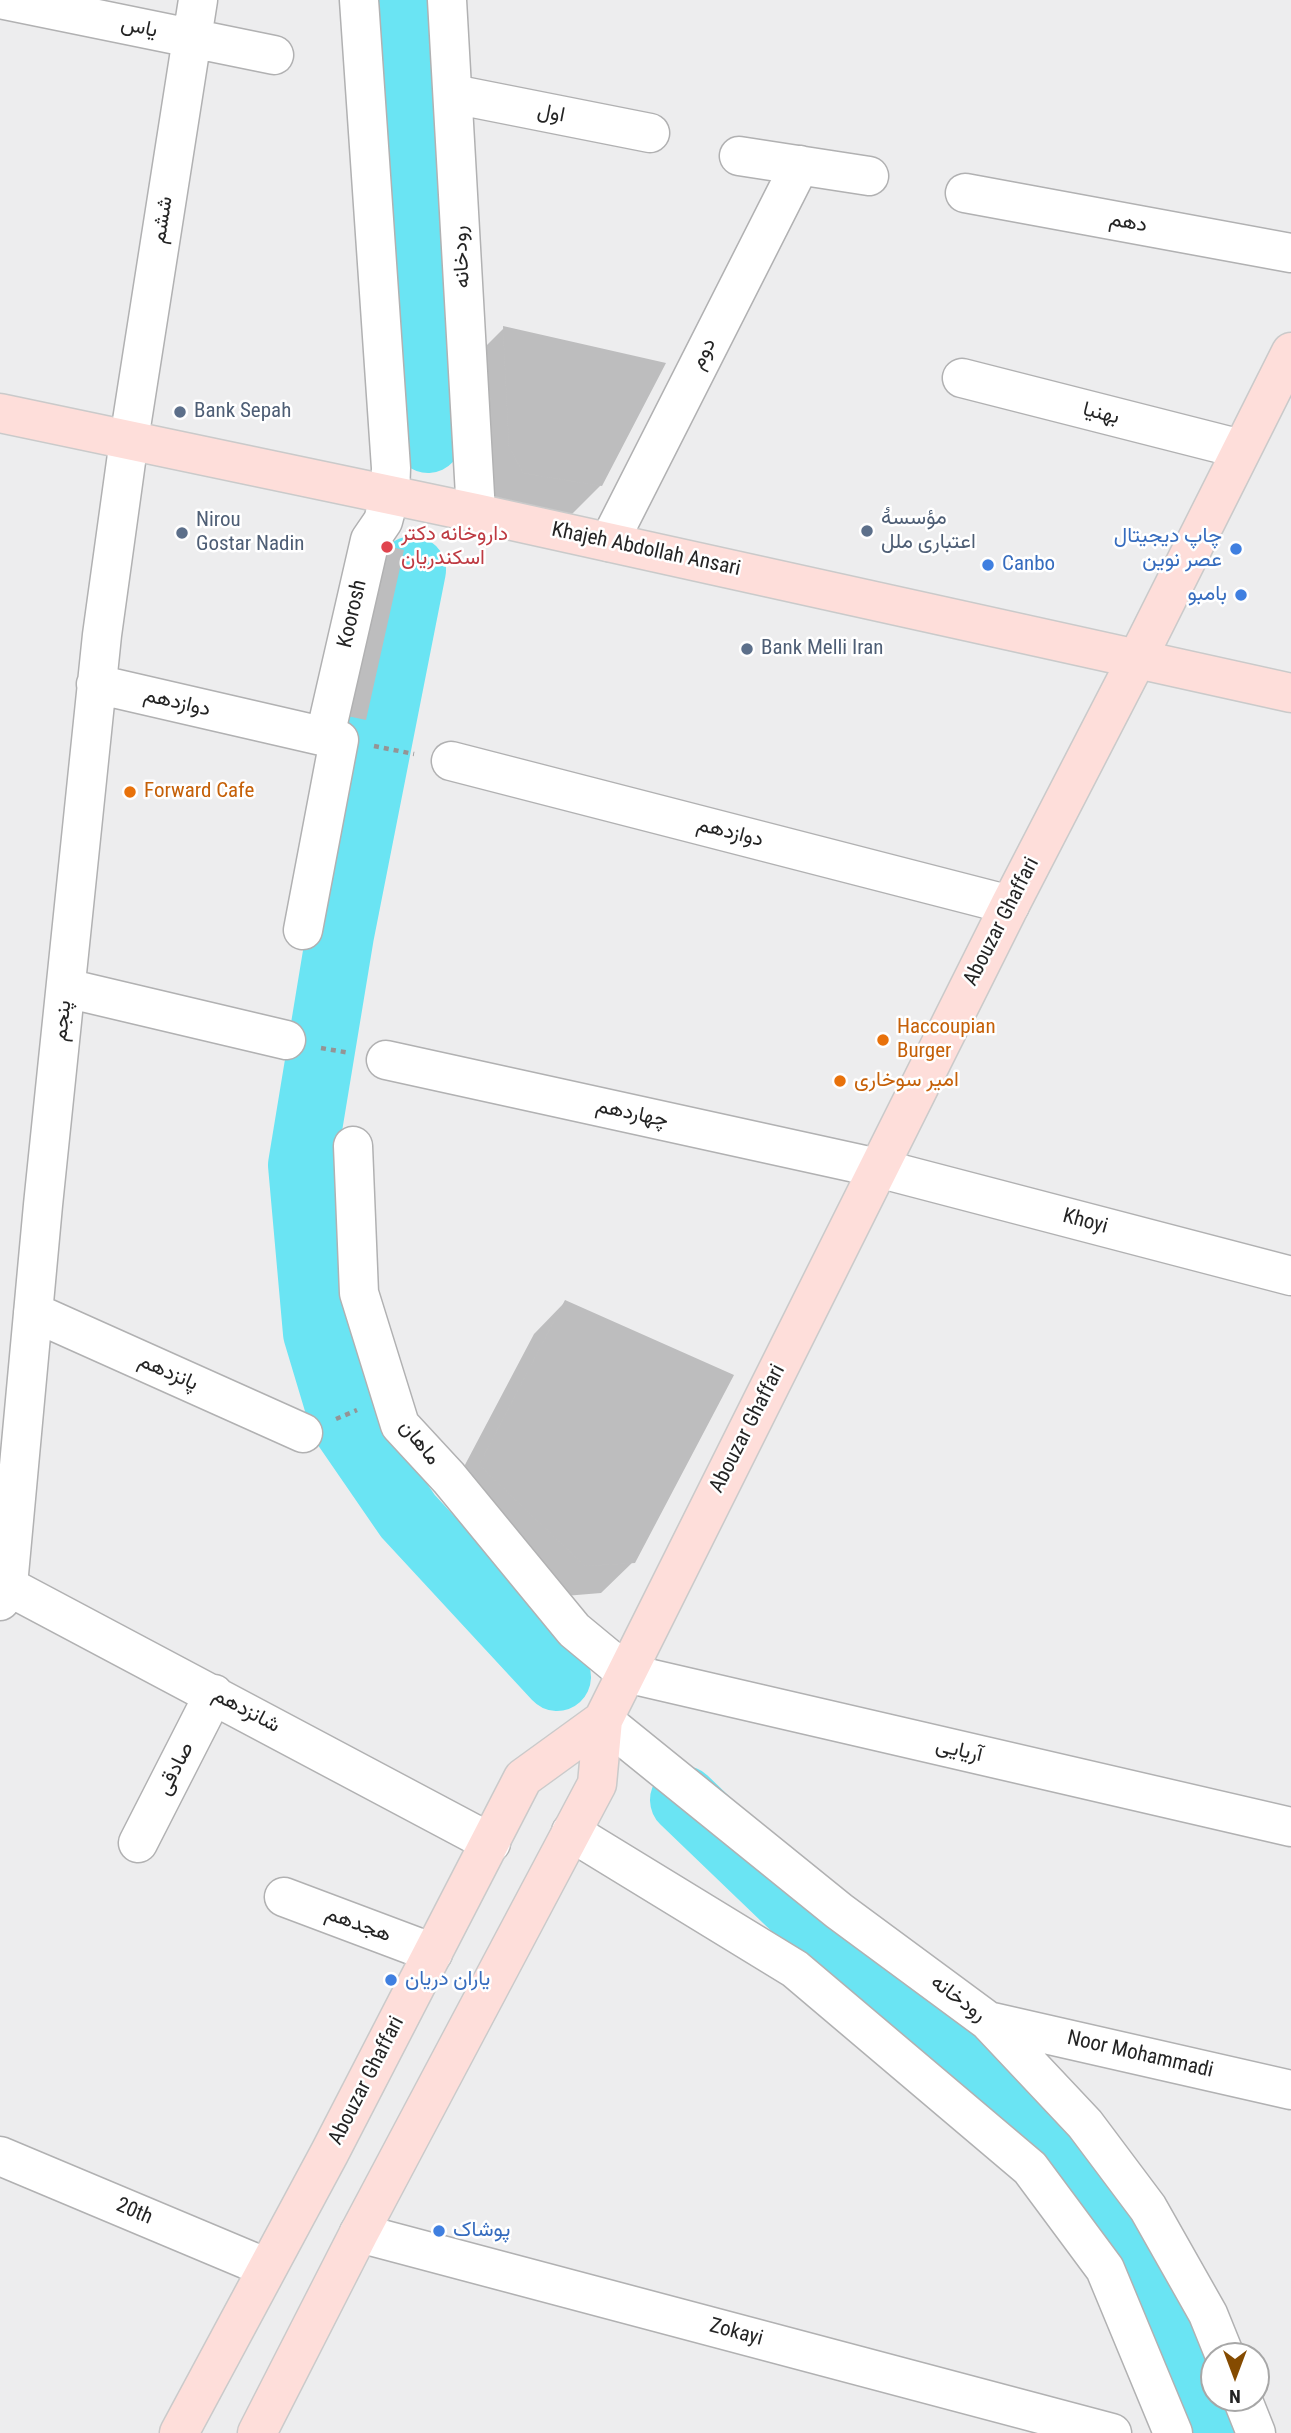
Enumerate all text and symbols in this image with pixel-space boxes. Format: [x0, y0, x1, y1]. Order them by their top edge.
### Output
street label: یاس [118, 12, 160, 44]
street label: اول [535, 99, 567, 129]
street label: ششم [147, 195, 179, 245]
street label: دهم [1107, 207, 1149, 239]
street label: رودخانه [448, 225, 476, 289]
street label: دوم [686, 334, 722, 374]
street label: بهنیا [1080, 397, 1122, 431]
place label: Bank Sepah [194, 399, 291, 425]
marker: Bank Sepah [172, 404, 188, 420]
place label: مؤسسهٔ اعتباری ملل [881, 506, 976, 556]
place label: Nirou Gostar Nadin [196, 508, 304, 558]
street label: Khajeh Abdollah Ansari [549, 518, 743, 582]
place label: داروخانه دکتر اسکندریان [401, 522, 508, 572]
marker: مؤسسهٔ اعتباری ملل [859, 523, 875, 539]
place label: چاپ دیجیتال عصر نوین [1114, 524, 1222, 574]
marker: Nirou Gostar Nadin [174, 525, 190, 541]
marker: داروخانه دکتر اسکندریان [379, 539, 395, 555]
marker: چاپ دیجیتال عصر نوین [1228, 541, 1244, 557]
place label: Canbo [1002, 552, 1055, 578]
marker: Canbo [980, 557, 996, 573]
street label: Koorosh [333, 578, 373, 650]
place label: بامبو [1187, 582, 1227, 608]
marker: بامبو [1233, 587, 1249, 603]
place label: Bank Melli Iran [761, 636, 883, 662]
marker: Bank Melli Iran [739, 641, 755, 657]
street label: دوازدهم [141, 683, 213, 723]
place label: Forward Cafe [144, 779, 254, 805]
marker: Forward Cafe [122, 784, 138, 800]
street label: دوازدهم [694, 813, 766, 853]
street label: Abouzar Ghaffari [959, 854, 1045, 990]
street label: پنجم [48, 999, 78, 1043]
place label: Haccoupian Burger [897, 1015, 996, 1065]
marker: Haccoupian Burger [875, 1032, 891, 1048]
place label: امیر سوخاری [854, 1068, 959, 1094]
marker: امیر سوخاری [832, 1073, 848, 1089]
street label: چهاردهم [593, 1094, 671, 1134]
street label: Khoyi [1060, 1204, 1110, 1240]
street label: پانزدهم [134, 1349, 202, 1397]
street label: Abouzar Ghaffari [705, 1361, 791, 1497]
street label: ماهان [393, 1415, 445, 1471]
street label: شانزدهم [208, 1683, 284, 1739]
street label: آریایی [933, 1733, 985, 1769]
street label: صادقی [152, 1738, 200, 1800]
street label: هجدهم [322, 1902, 394, 1948]
place label: یاران دریان [405, 1967, 490, 1993]
street label: رودخانه [925, 1970, 991, 2028]
marker: یاران دریان [383, 1972, 399, 1988]
street label: Abouzar Ghaffari [324, 2013, 410, 2149]
street label: Noor Mohammadi [1065, 2026, 1215, 2084]
street label: 20th [112, 2193, 156, 2231]
place label: پوشاک [453, 2218, 510, 2244]
marker: پوشاک [431, 2223, 447, 2239]
street label: Zokayi [707, 2314, 765, 2352]
north arrow [1200, 2342, 1270, 2412]
text: N [1229, 2385, 1241, 2408]

